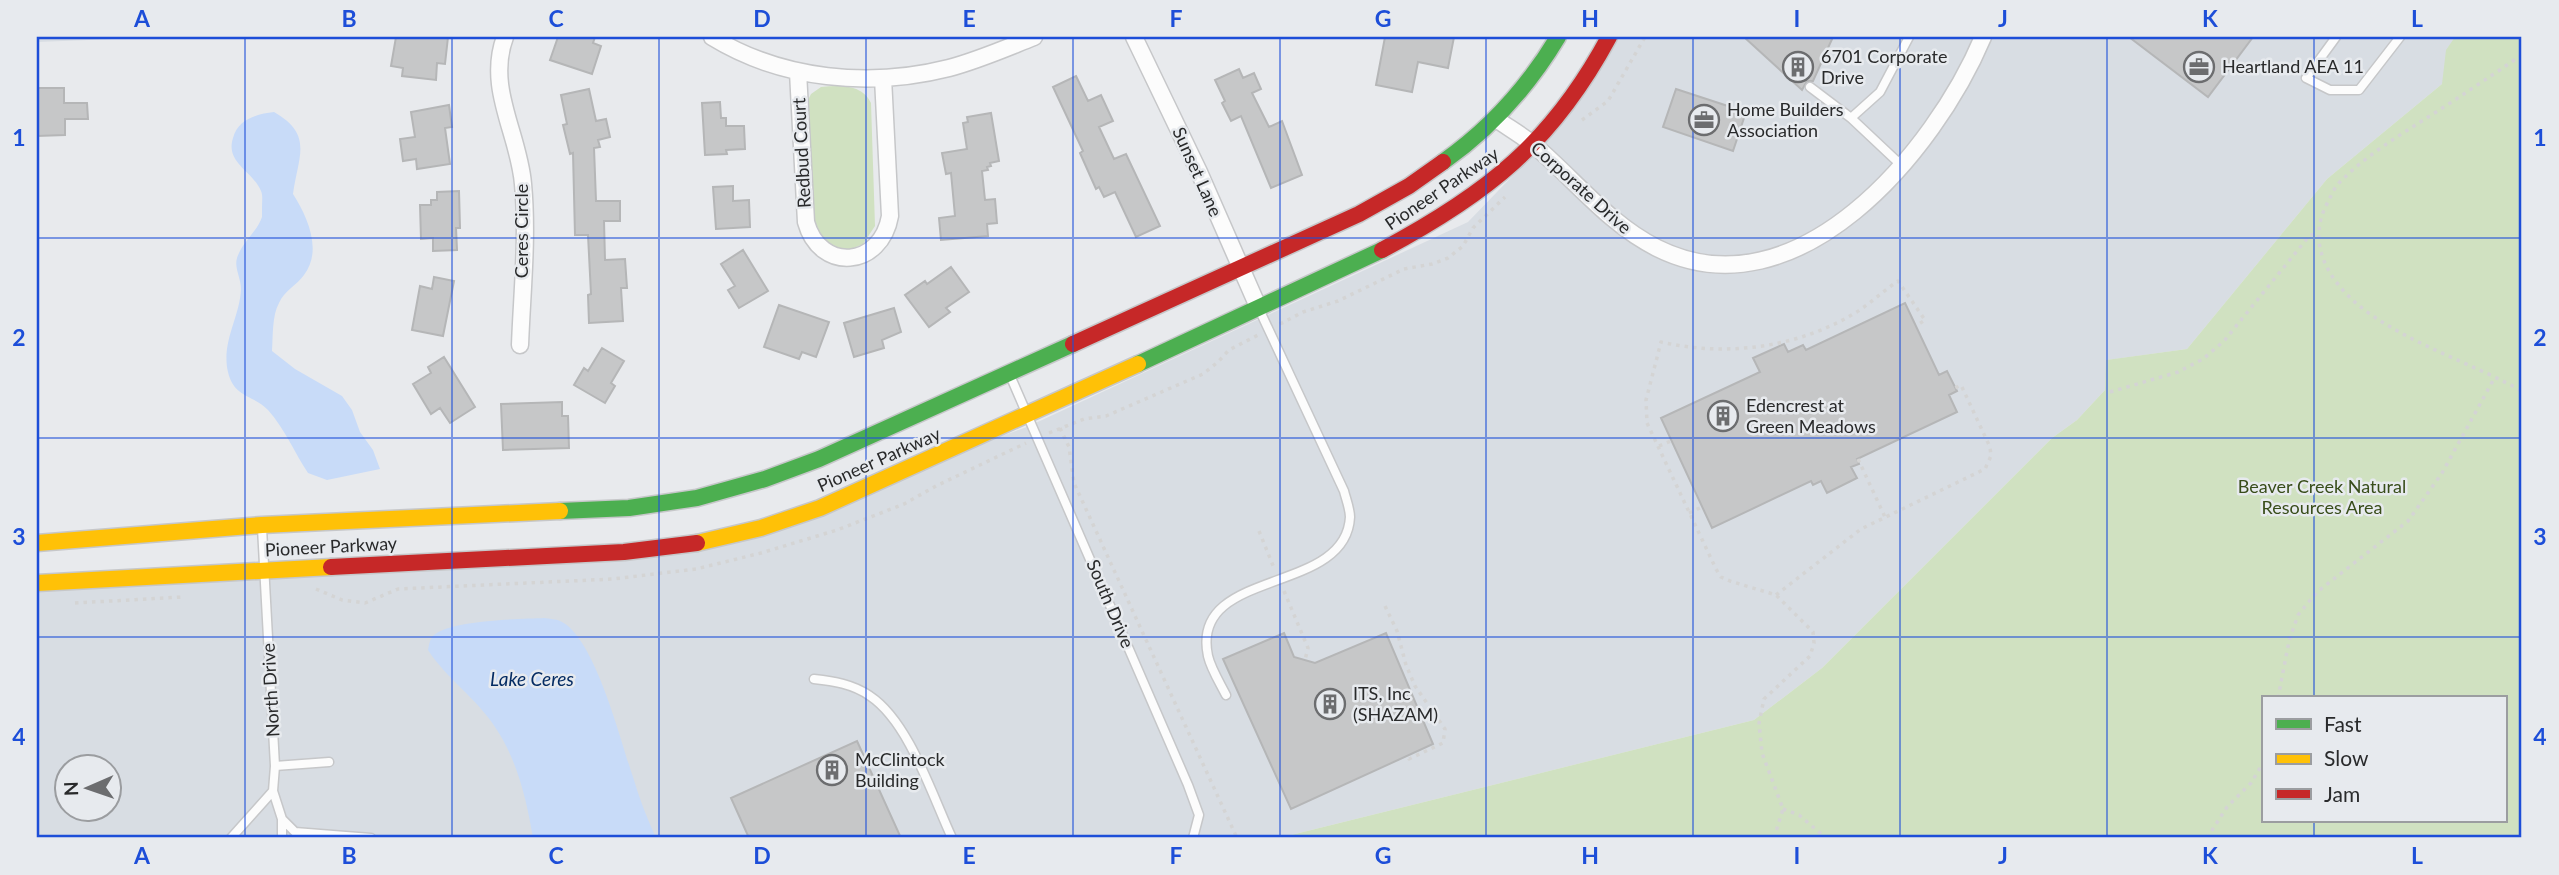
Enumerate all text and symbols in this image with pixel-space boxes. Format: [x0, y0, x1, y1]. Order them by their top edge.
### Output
text: A [133, 4, 151, 32]
text: B [341, 4, 357, 32]
text: C [548, 4, 564, 32]
text: D [753, 4, 771, 32]
text: E [962, 4, 976, 32]
text: F [1169, 4, 1183, 32]
text: G [1375, 4, 1391, 32]
text: H [1581, 4, 1599, 32]
text: I [1794, 4, 1800, 32]
text: J [1998, 4, 2008, 32]
text: K [2202, 4, 2218, 32]
text: L [2411, 4, 2423, 32]
place label: 6701 Corporate Drive [1821, 45, 1947, 88]
building icon: 6701 Corporate Drive [1781, 50, 1815, 84]
office icon: Heartland AEA 11 [2182, 50, 2216, 84]
place label: Heartland AEA 11 [2222, 55, 2364, 77]
street label: Redbud Court [787, 97, 815, 209]
place label: Home Builders Association [1727, 98, 1844, 141]
office icon: Home Builders Association [1687, 103, 1721, 137]
text: 1 [12, 123, 26, 151]
street label: Sunset Lane [1168, 123, 1227, 220]
text: 1 [2533, 123, 2547, 151]
street label: Corporate Drive [1527, 136, 1636, 238]
street label: Pioneer Parkway [1380, 142, 1503, 234]
street label: Ceres Circle [510, 184, 532, 278]
text: 2 [12, 323, 26, 351]
text: 2 [2533, 323, 2547, 351]
place label: Edencrest at Green Meadows [1746, 394, 1876, 437]
building icon: Edencrest at Green Meadows [1706, 399, 1740, 433]
street label: Pioneer Parkway [814, 422, 944, 496]
park label: Beaver Creek Natural Resources Area [2238, 475, 2406, 518]
text: 3 [12, 522, 26, 550]
text: 3 [2533, 522, 2547, 550]
street label: Pioneer Parkway [264, 532, 398, 560]
street label: South Drive [1082, 556, 1139, 651]
street label: North Drive [257, 642, 283, 738]
water label: Lake Ceres [490, 667, 574, 690]
place label: ITS, Inc (SHAZAM) [1353, 682, 1438, 725]
building icon: ITS, Inc (SHAZAM) [1313, 687, 1347, 721]
legend [2262, 696, 2506, 822]
text: Fast [2324, 711, 2362, 736]
text: 4 [12, 722, 26, 750]
text: 4 [2533, 722, 2547, 750]
text: Slow [2324, 745, 2369, 770]
place label: McClintock Building [855, 748, 946, 791]
north arrow [52, 752, 122, 822]
building icon: McClintock Building [815, 753, 849, 787]
text: N [59, 781, 82, 796]
text: Jam [2324, 781, 2360, 806]
text: A [133, 841, 151, 869]
text: B [341, 841, 357, 869]
text: C [548, 841, 564, 869]
text: D [753, 841, 771, 869]
text: E [962, 841, 976, 869]
text: F [1169, 841, 1183, 869]
text: G [1375, 841, 1391, 869]
text: H [1581, 841, 1599, 869]
text: I [1794, 841, 1800, 869]
text: J [1998, 841, 2008, 869]
text: K [2202, 841, 2218, 869]
text: L [2411, 841, 2423, 869]

